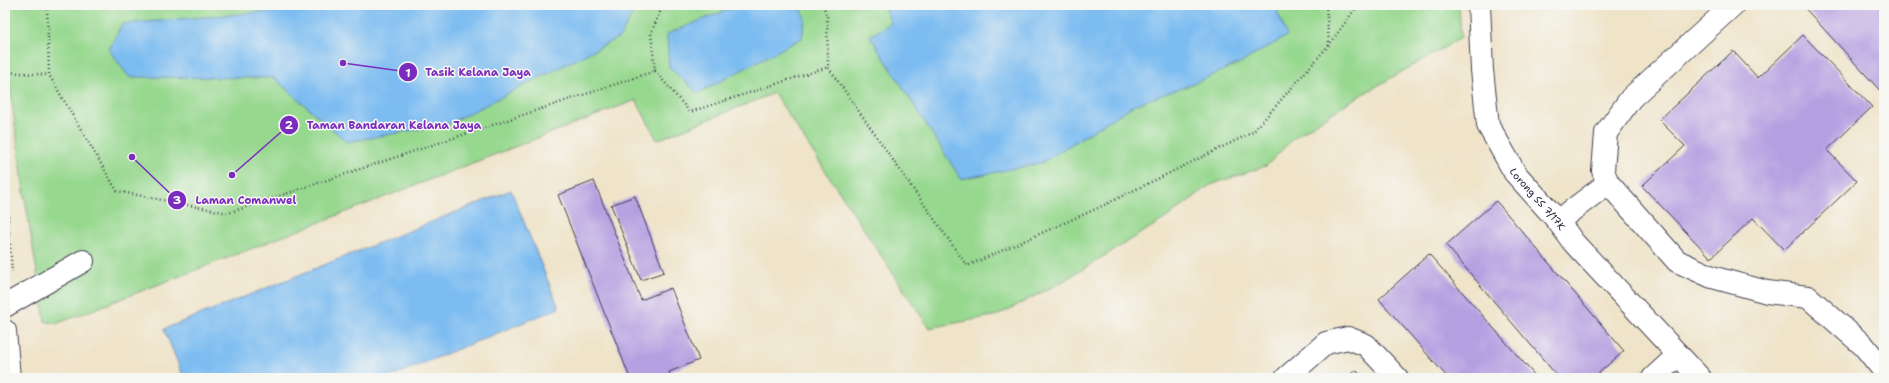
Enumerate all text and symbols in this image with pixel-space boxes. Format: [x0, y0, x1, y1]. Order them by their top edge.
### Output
callout: Tasik Kelana Jaya [398, 61, 539, 84]
text: 1 [405, 65, 411, 81]
text: Tasik Kelana Jaya [425, 65, 531, 80]
callout: Taman Bandaran Kelana Jaya [279, 114, 489, 137]
text: 2 [285, 117, 294, 133]
text: Taman Bandaran Kelana Jaya [307, 118, 482, 133]
street label: Lorong SS 7/17K [1507, 166, 1569, 233]
callout: Laman Comanwel [167, 189, 304, 212]
text: 3 [173, 192, 181, 208]
text: Laman Comanwel [196, 193, 297, 208]

